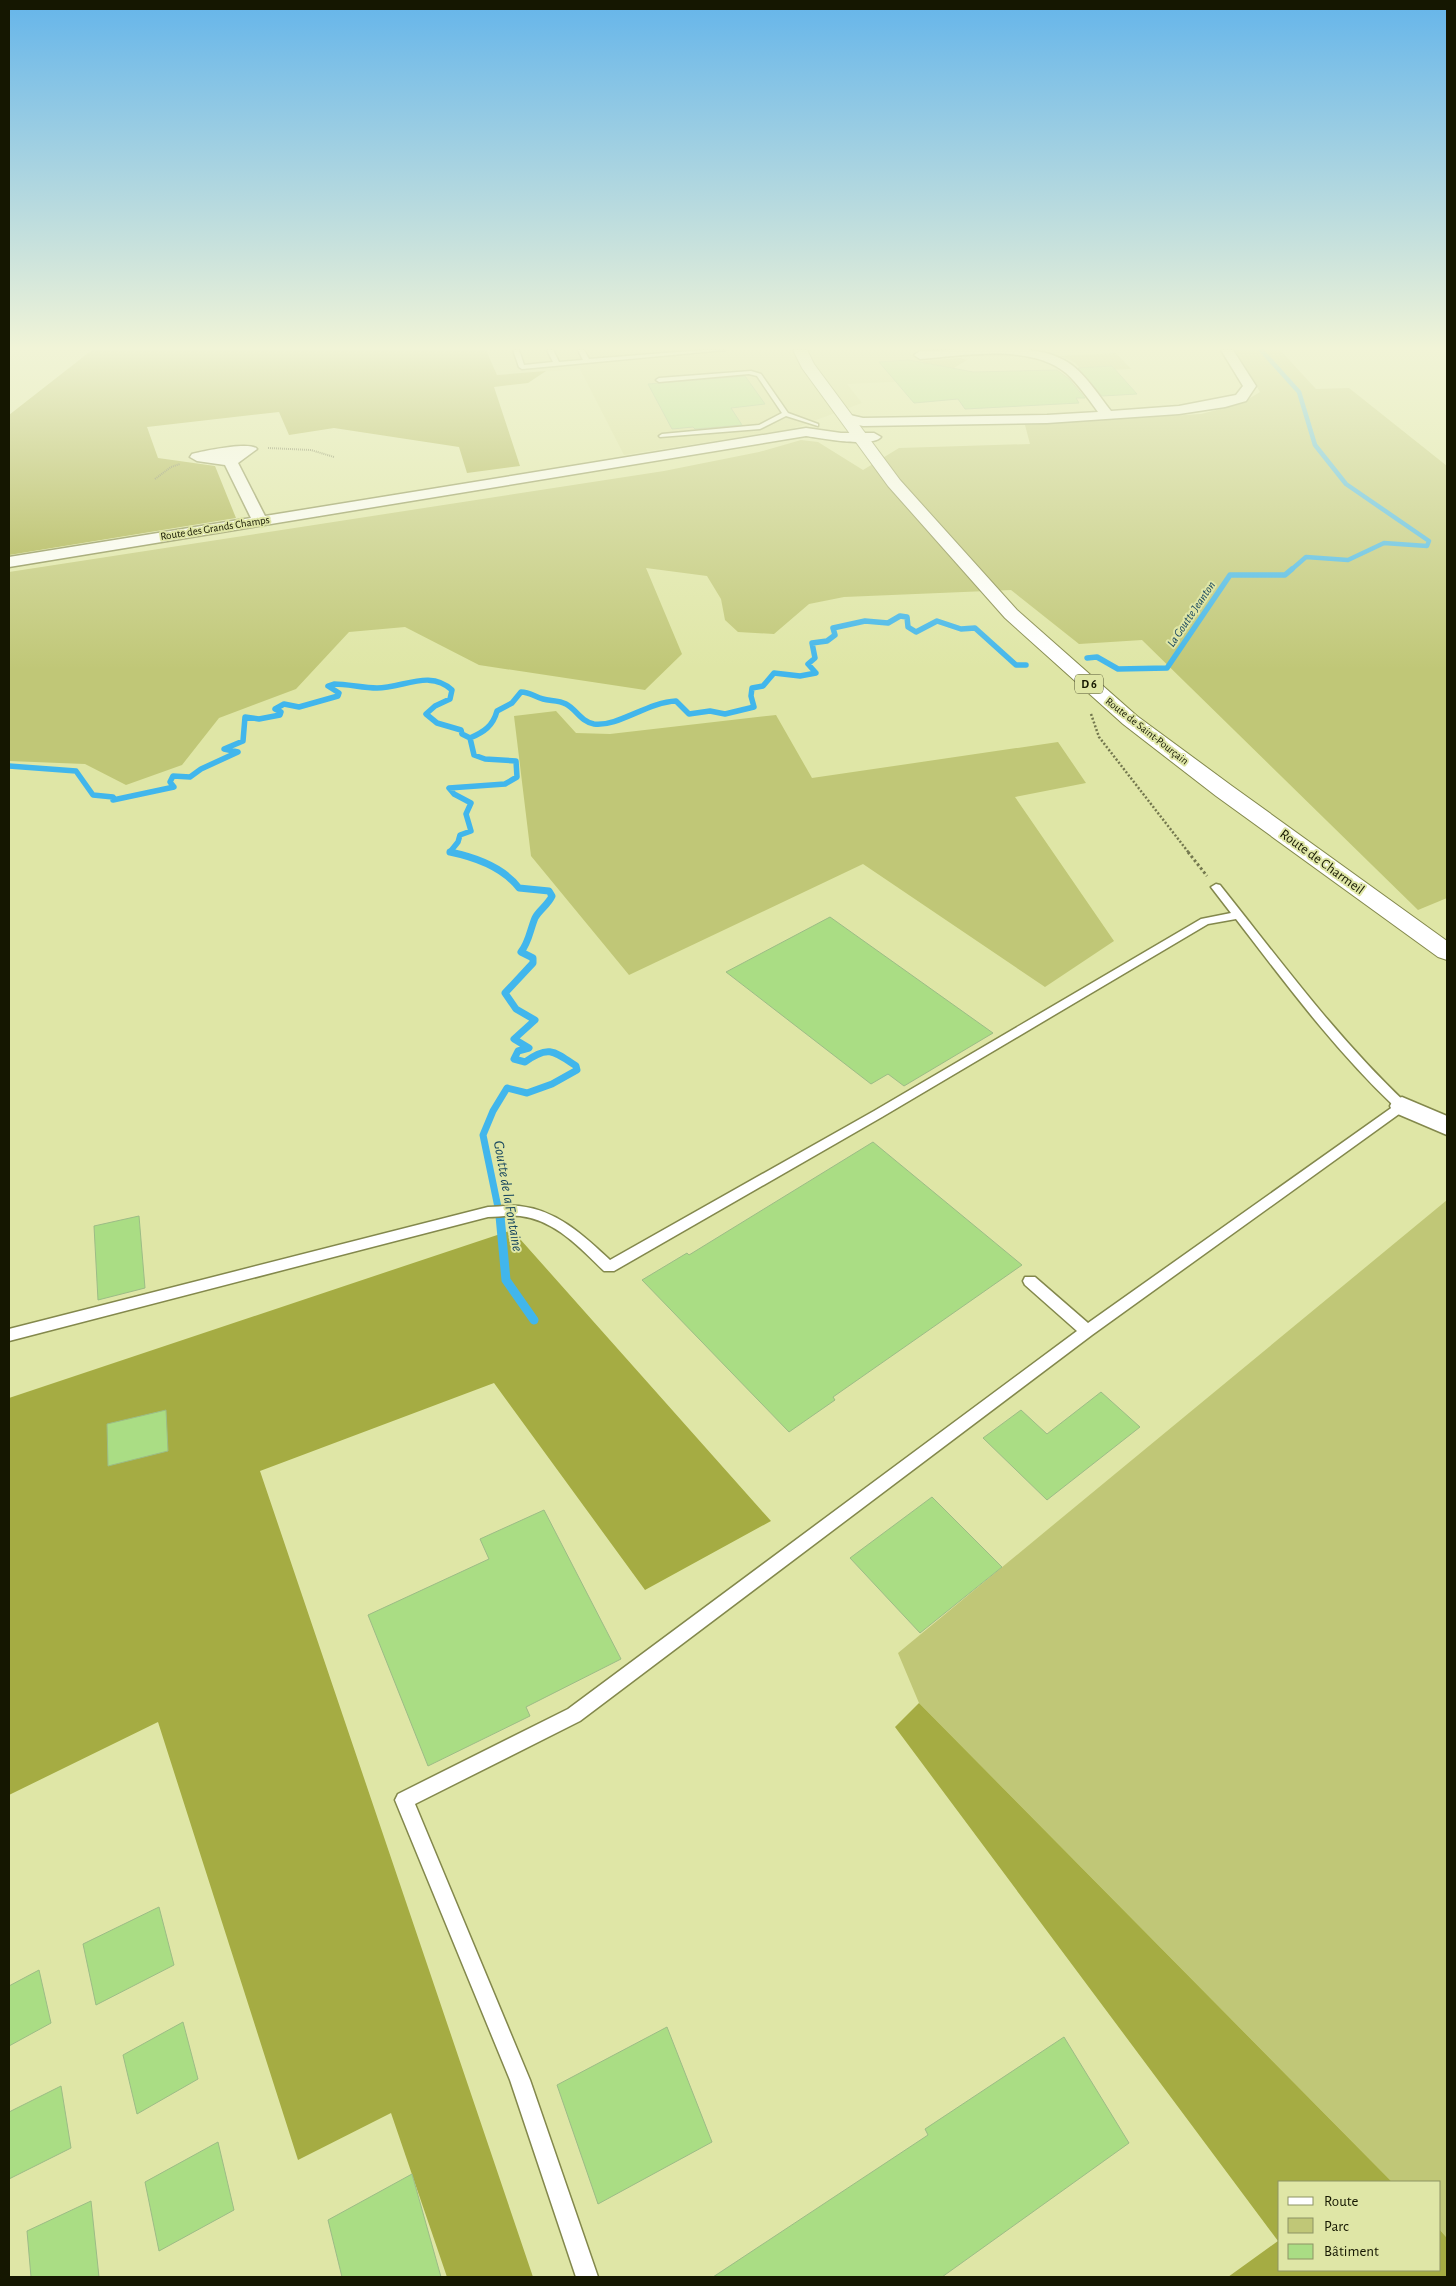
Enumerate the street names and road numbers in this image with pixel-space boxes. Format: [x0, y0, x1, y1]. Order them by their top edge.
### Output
street label: Route des Grands Champs [160, 514, 270, 542]
road number: D 6 [1075, 674, 1103, 694]
street label: Route de Saint-Pourçain [1104, 695, 1190, 767]
street label: Route de Charmeil [1277, 827, 1367, 897]

